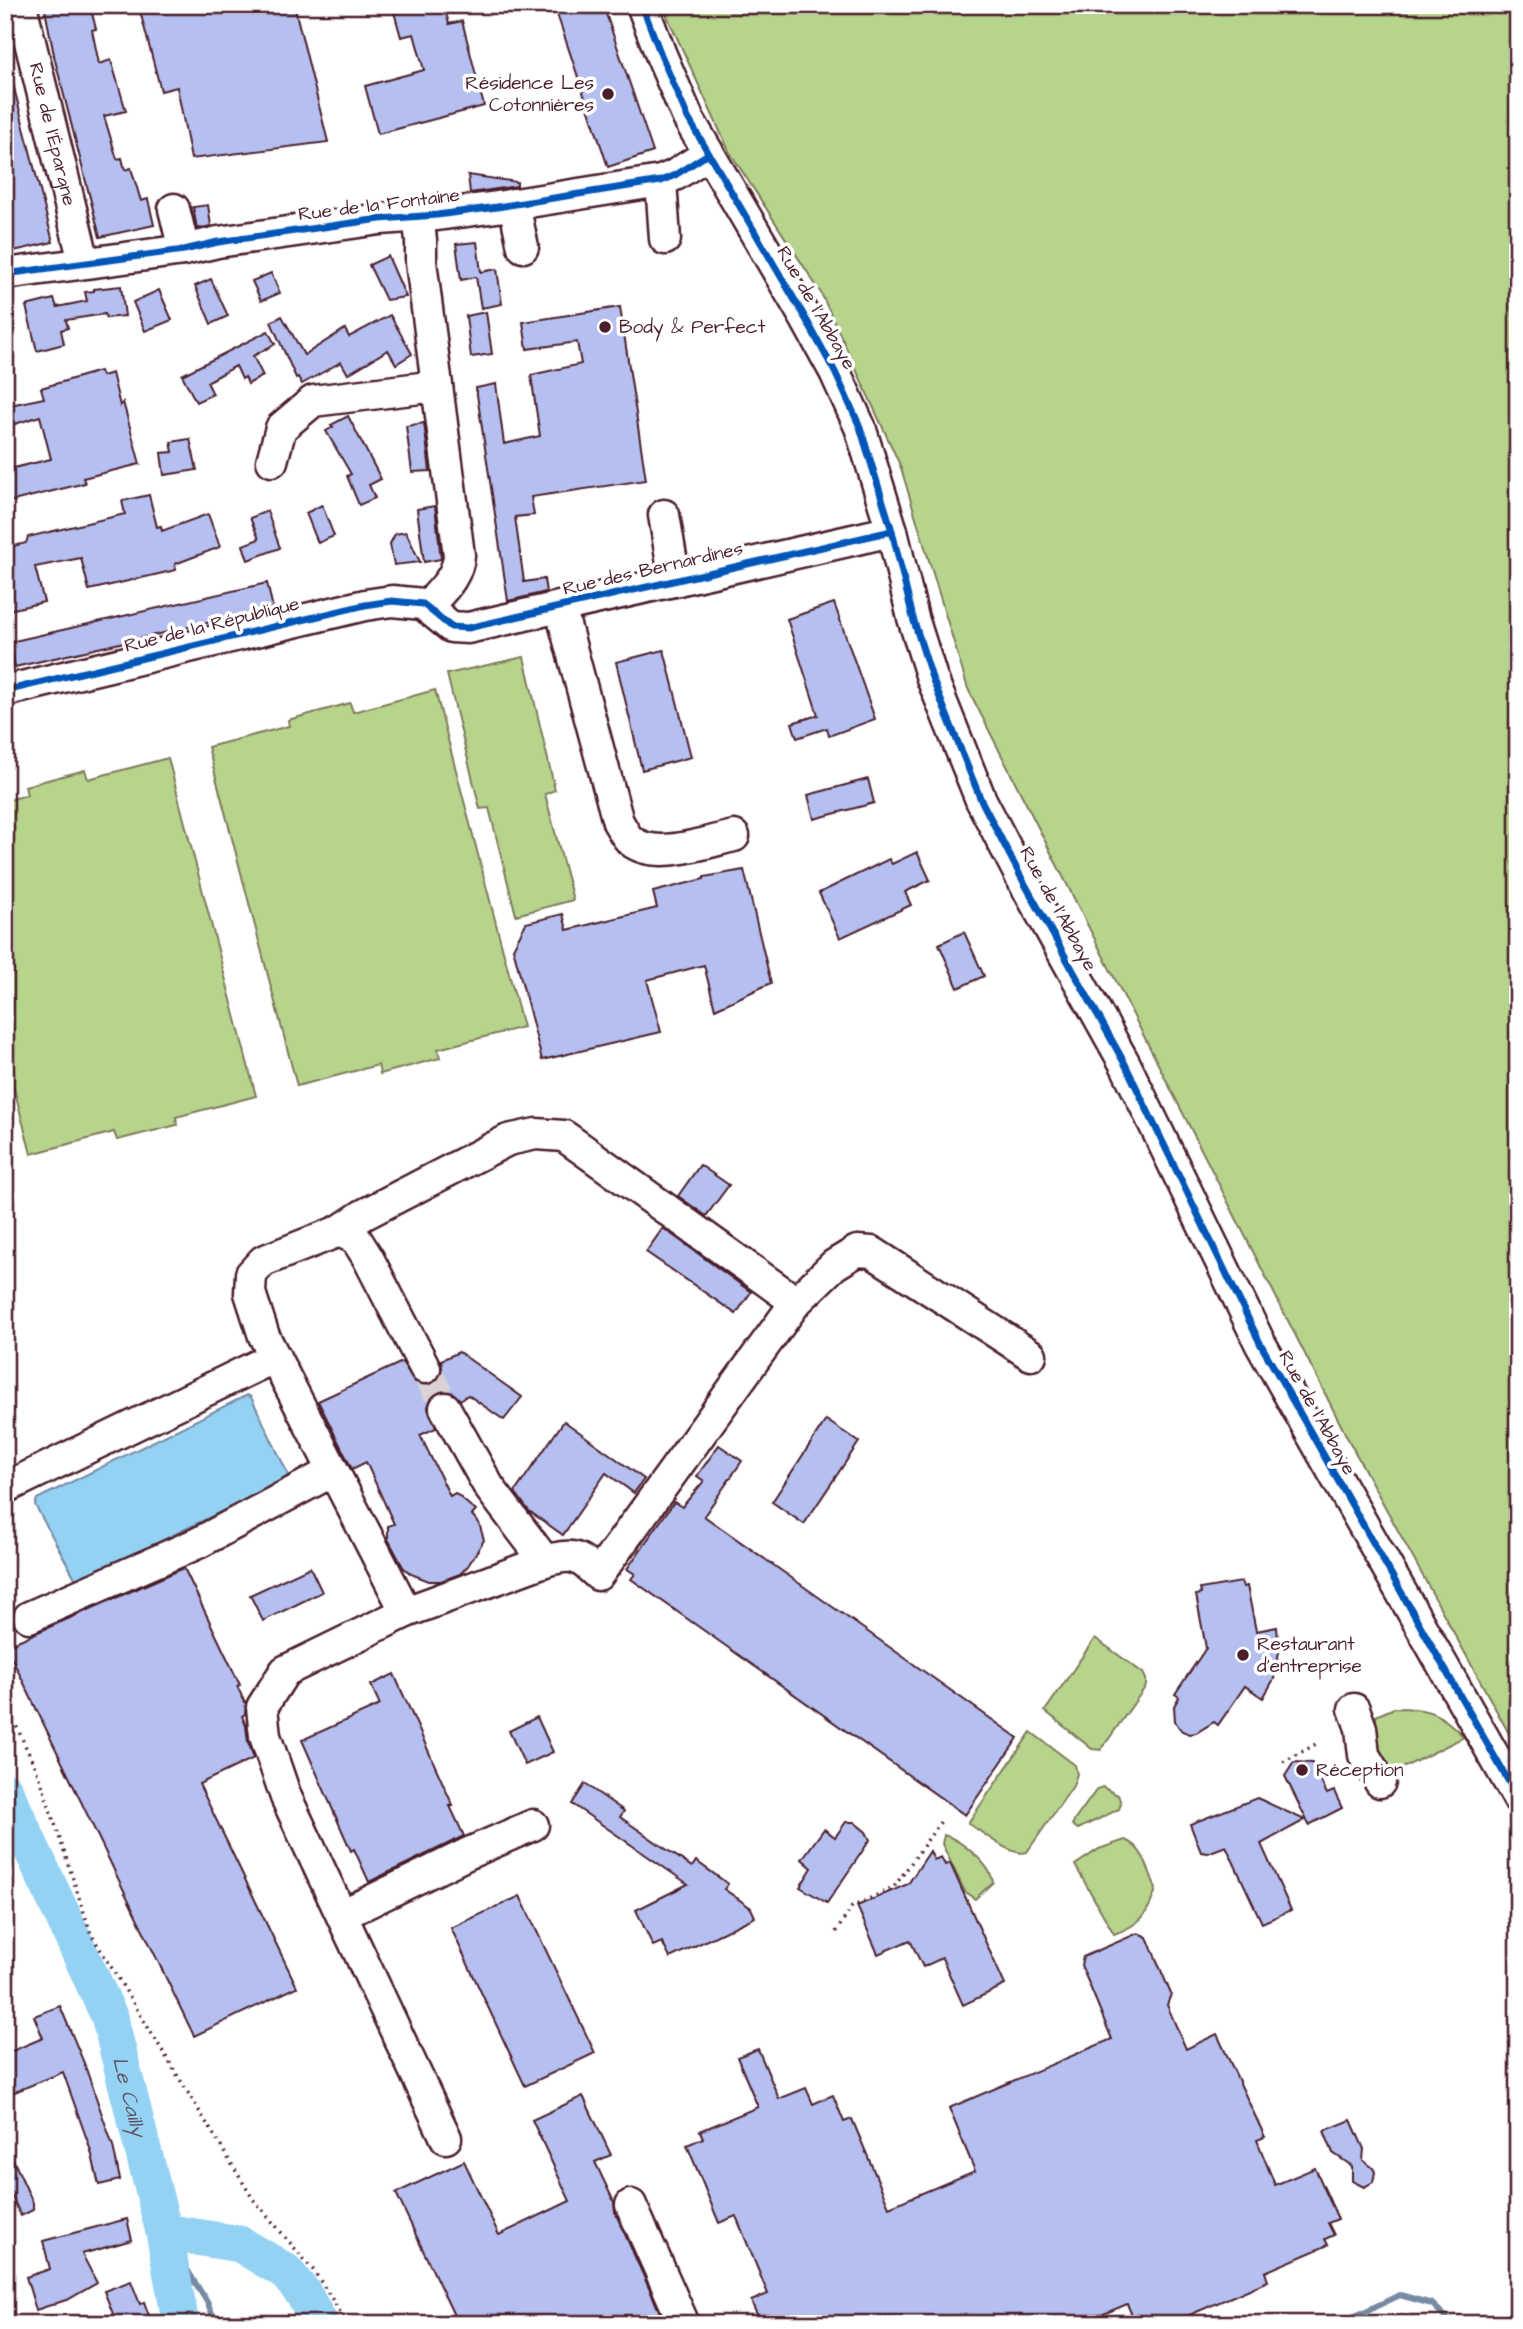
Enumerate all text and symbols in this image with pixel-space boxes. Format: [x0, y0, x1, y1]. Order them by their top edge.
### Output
street label: Rue de l'Épargne [22, 60, 83, 208]
place label: Résidence Les Cotonnières [465, 70, 594, 119]
marker: Résidence Les Cotonnières [600, 86, 616, 102]
street label: Rue de la Fontaine [297, 182, 461, 228]
street label: Rue de l'Abbaye [769, 241, 862, 375]
place label: Body & Perfect [619, 314, 766, 342]
marker: Body & Perfect [597, 319, 613, 335]
street label: Rue des Bernardines [560, 535, 746, 603]
street label: Rue de la République [122, 590, 302, 660]
street label: Rue de l'Abbaye [1012, 842, 1103, 977]
street label: Rue de l'Abbaye [1271, 1346, 1362, 1481]
place label: Restaurant d'entreprise [1257, 1631, 1362, 1680]
marker: Restaurant d'entreprise [1235, 1647, 1251, 1663]
place label: Réception [1316, 1757, 1403, 1784]
marker: Réception [1294, 1762, 1310, 1778]
water label: Le Cailly [105, 2054, 154, 2142]

